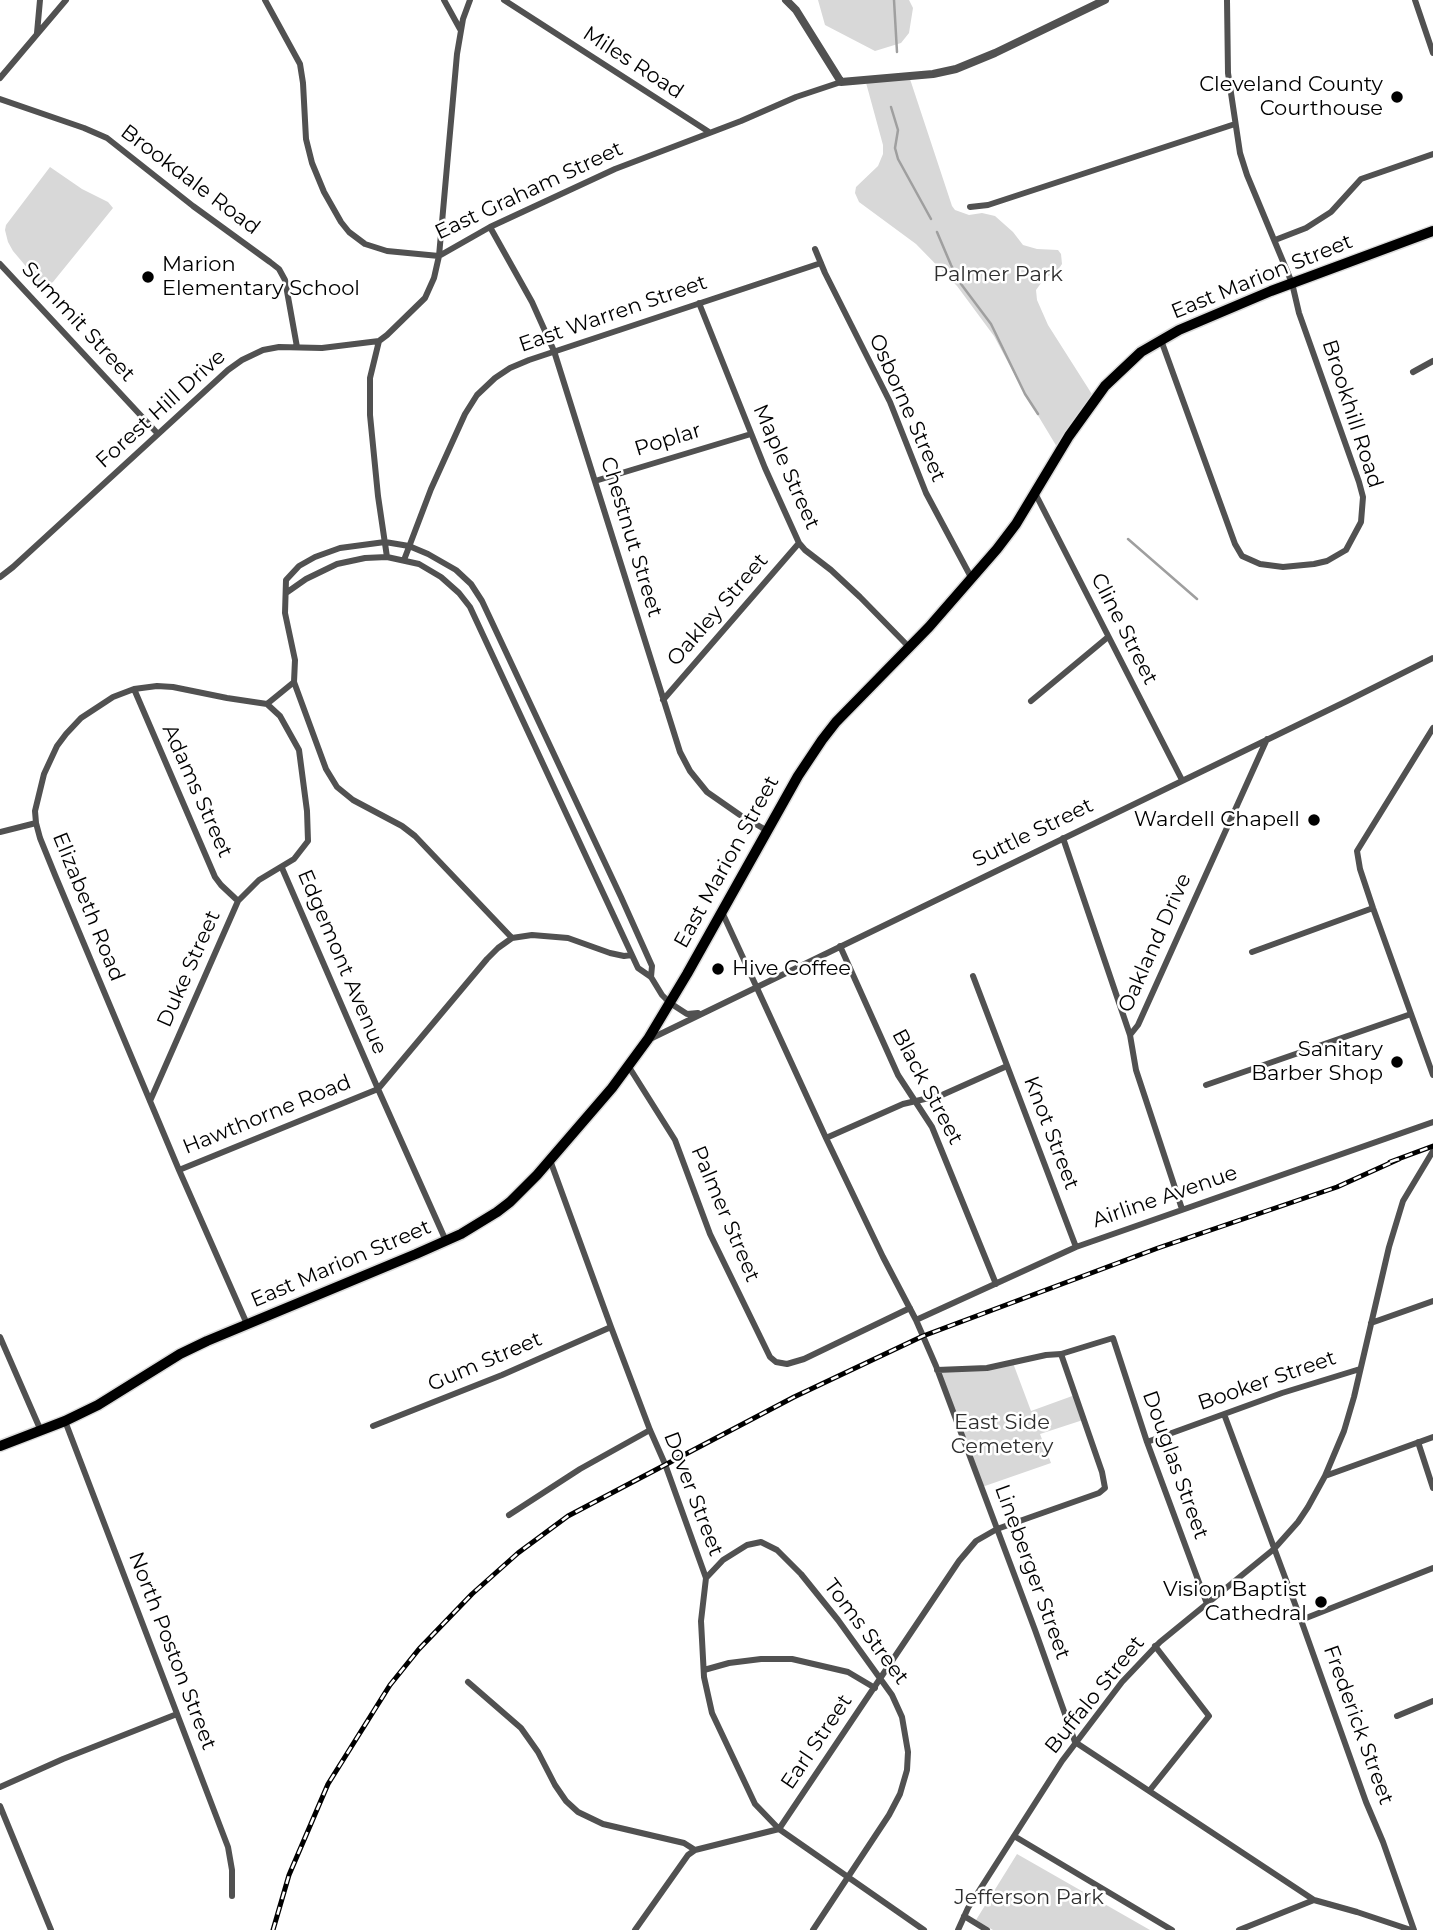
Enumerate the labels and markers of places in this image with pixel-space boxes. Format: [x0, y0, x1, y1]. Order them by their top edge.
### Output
place label: Cleveland County Courthouse [1199, 72, 1383, 122]
marker: Cleveland County Courthouse [1389, 89, 1405, 105]
place label: Marion Elementary School [162, 252, 360, 302]
marker: Marion Elementary School [140, 269, 156, 285]
place label: Wardell Chapell [1134, 807, 1300, 833]
marker: Wardell Chapell [1306, 812, 1322, 828]
place label: Hive Coffee [732, 956, 851, 982]
marker: Hive Coffee [710, 961, 726, 977]
place label: Sanitary Barber Shop [1251, 1037, 1383, 1087]
marker: Sanitary Barber Shop [1389, 1054, 1405, 1070]
place label: Vision Baptist Cathedral [1163, 1577, 1307, 1627]
marker: Vision Baptist Cathedral [1313, 1594, 1329, 1610]

